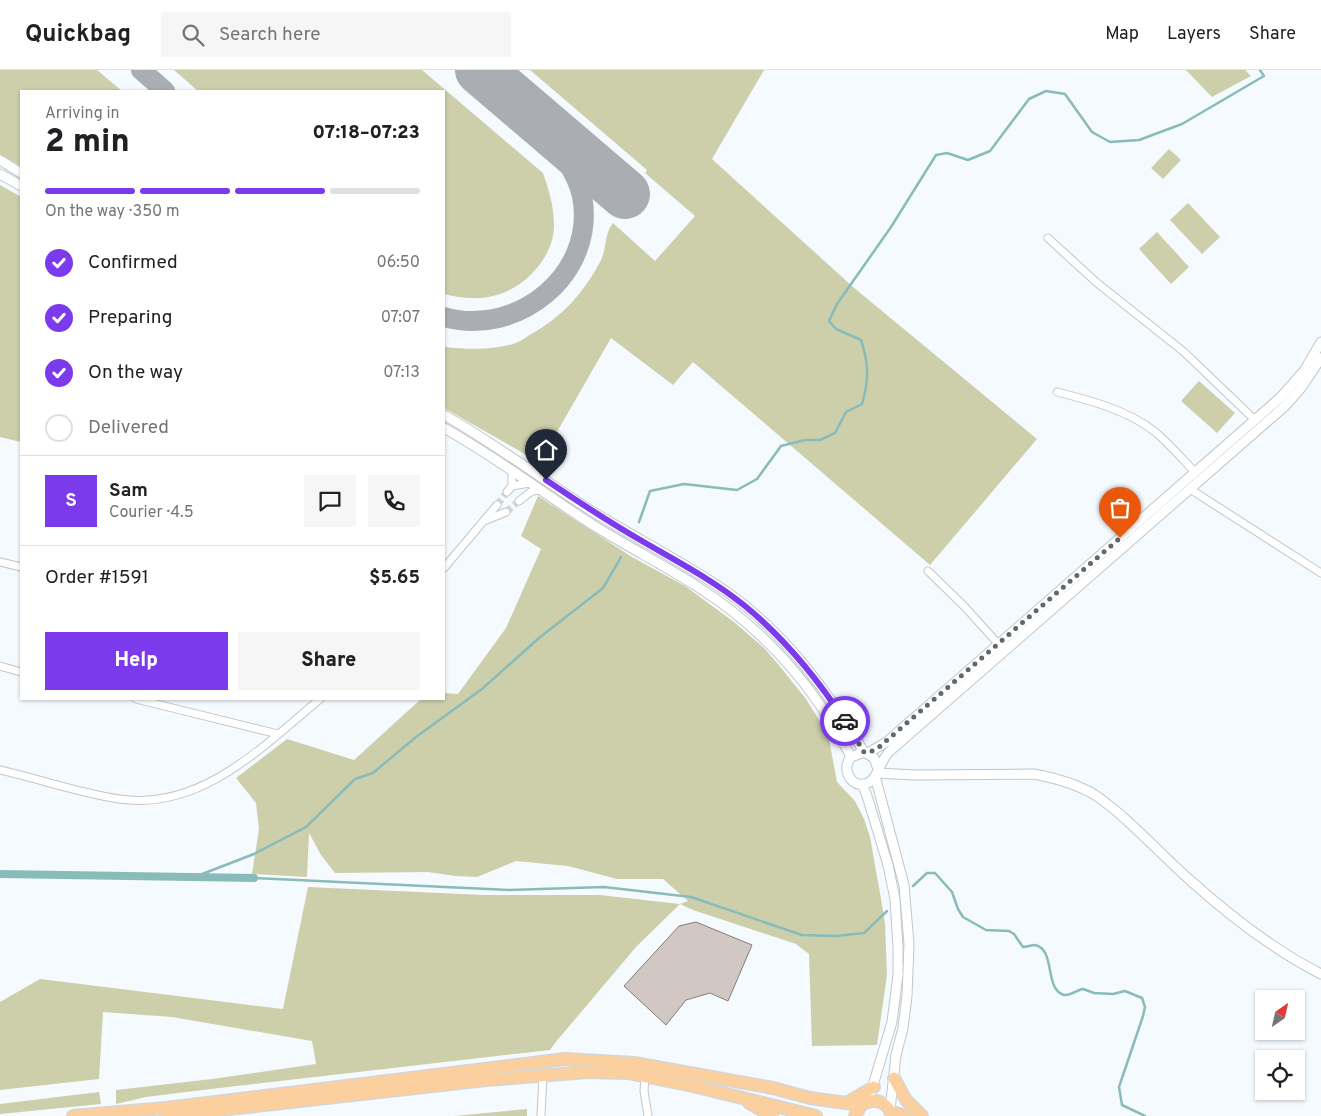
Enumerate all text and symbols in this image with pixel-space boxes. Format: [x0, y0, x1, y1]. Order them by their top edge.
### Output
search box [161, 12, 511, 57]
text: Quickbag [25, 20, 131, 50]
icon: search [179, 21, 207, 49]
text: Search here [219, 23, 321, 47]
text: Map [1105, 23, 1139, 46]
text: Layers [1167, 23, 1221, 46]
text: Share [1249, 23, 1296, 46]
text: Arriving in [45, 104, 120, 124]
text: 07:18–07:23 [313, 121, 420, 145]
text: 2 min [45, 123, 130, 163]
text: On the way · 350 m [45, 202, 180, 222]
icon: check [45, 249, 73, 277]
text: Confirmed [88, 251, 178, 275]
text: 06:50 [376, 253, 420, 273]
icon: check [45, 304, 73, 332]
text: Preparing [88, 306, 172, 330]
text: 07:07 [381, 308, 420, 328]
icon: check [45, 359, 73, 387]
text: On the way [88, 361, 183, 385]
text: 07:13 [383, 363, 420, 383]
text: Delivered [88, 416, 169, 440]
pin [525, 429, 567, 480]
icon: home [532, 436, 560, 464]
button: chat [304, 475, 356, 527]
button: phone [368, 475, 420, 527]
text: Sam [109, 479, 148, 503]
pin [1099, 487, 1141, 538]
text: S [65, 489, 77, 513]
icon: bag [1106, 494, 1134, 522]
text: Courier · 4.5 [109, 503, 194, 523]
text: Order #1591 [45, 566, 149, 590]
text: $5.65 [369, 566, 420, 590]
button: Help [45, 632, 228, 690]
button: Share [238, 632, 420, 690]
courier [820, 696, 870, 746]
icon: car [831, 707, 859, 735]
north arrow [1255, 990, 1305, 1040]
map controls [1255, 990, 1305, 1100]
button: locate [1255, 1050, 1305, 1100]

